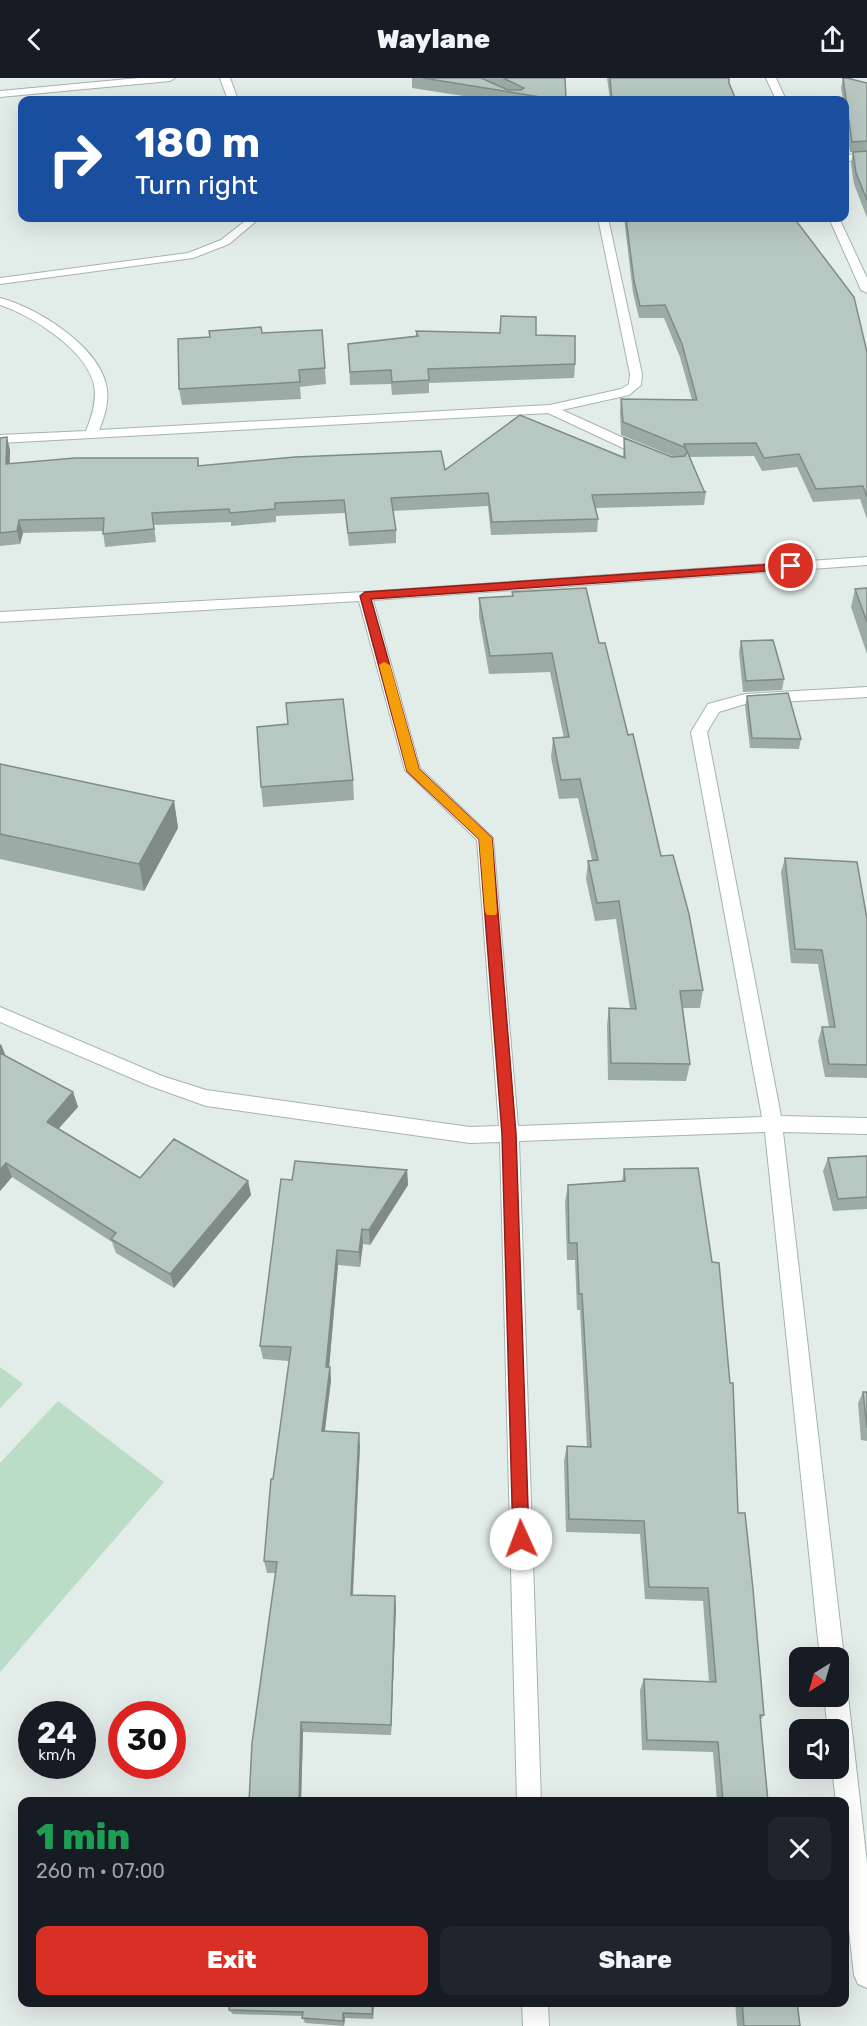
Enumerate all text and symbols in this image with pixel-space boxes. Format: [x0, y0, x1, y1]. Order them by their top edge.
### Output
icon: back [18, 23, 51, 56]
text: Waylane [377, 23, 490, 55]
icon: share [816, 23, 849, 56]
text: 180 m [135, 118, 260, 168]
icon: right [36, 120, 114, 198]
text: Turn right [135, 169, 258, 201]
pin [765, 540, 816, 591]
icon: arrive [774, 549, 807, 582]
position arrow [489, 1507, 553, 1571]
north arrow [789, 1647, 849, 1707]
map controls [789, 1647, 849, 1779]
speed limit sign: 30 [108, 1701, 186, 1779]
text: 24 [37, 1715, 77, 1751]
button: sound [789, 1719, 849, 1779]
text: km/h [38, 1746, 76, 1764]
text: 1 min [36, 1815, 130, 1858]
button: close [768, 1817, 831, 1880]
text: 260 m · 07:00 [36, 1859, 165, 1883]
button: Exit [36, 1926, 428, 1995]
button: Share [440, 1926, 831, 1995]

